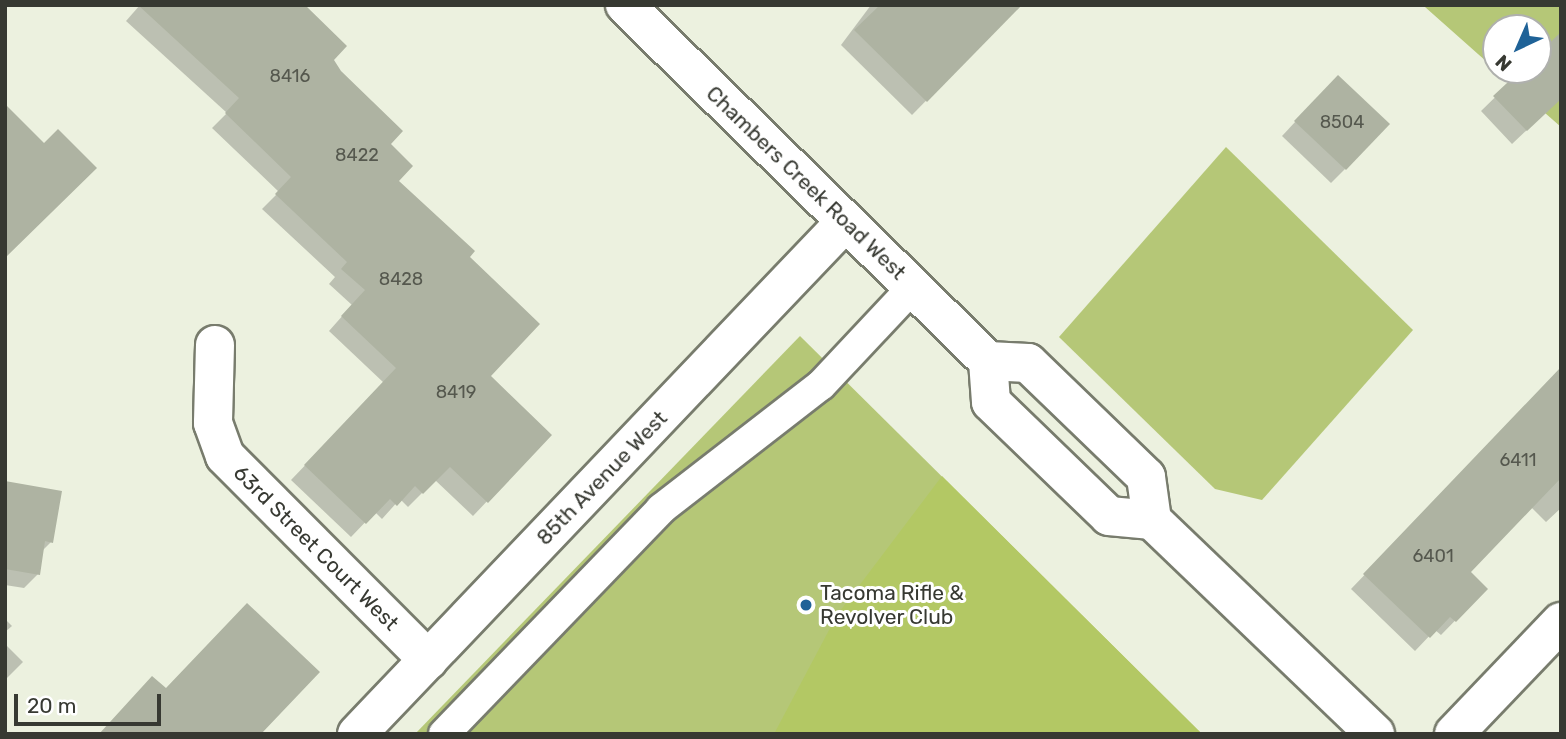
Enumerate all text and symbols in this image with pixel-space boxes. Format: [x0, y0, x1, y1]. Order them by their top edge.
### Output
north arrow [1482, 14, 1552, 84]
text: N [1491, 50, 1516, 76]
house number: 8416 [270, 65, 310, 87]
street label: Chambers Creek Road West [701, 81, 911, 285]
house number: 8504 [1320, 111, 1364, 133]
house number: 8422 [335, 144, 379, 166]
house number: 8428 [379, 268, 423, 290]
house number: 8419 [436, 381, 476, 403]
street label: 85th Avenue West [531, 405, 673, 551]
house number: 6411 [1499, 449, 1537, 471]
street label: 63rd Street Court West [228, 460, 404, 636]
house number: 6401 [1412, 545, 1454, 567]
place label: Tacoma Rifle & Revolver Club [820, 580, 964, 630]
marker: Tacoma Rifle & Revolver Club [798, 597, 814, 613]
scale bar [18, 680, 164, 724]
text: 20 m [27, 693, 76, 718]

